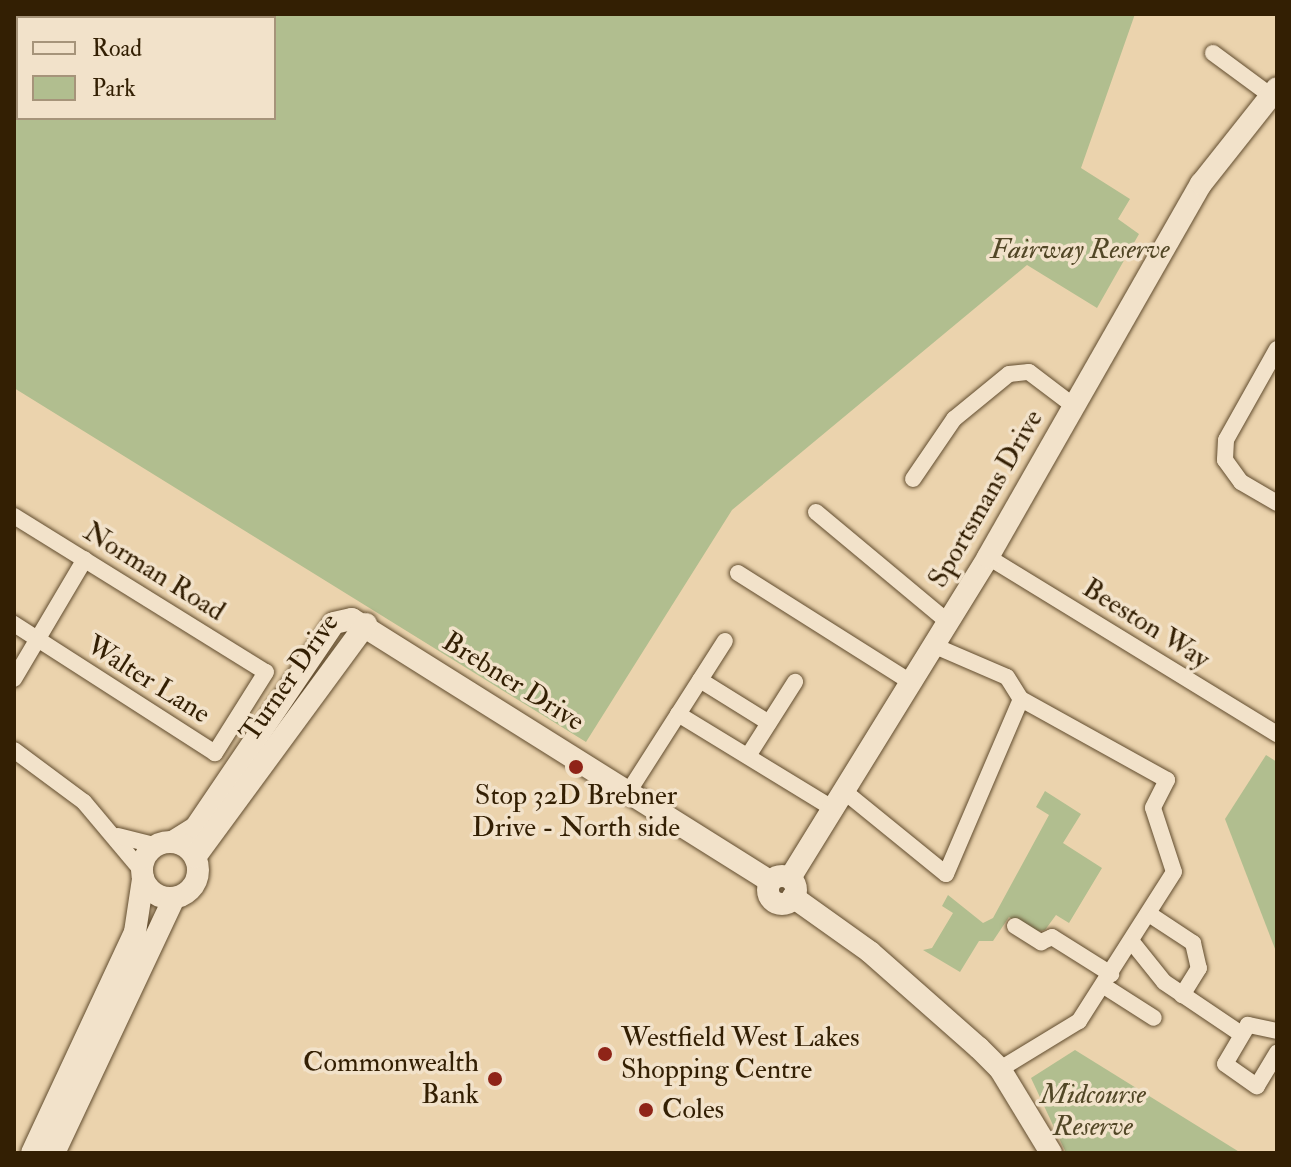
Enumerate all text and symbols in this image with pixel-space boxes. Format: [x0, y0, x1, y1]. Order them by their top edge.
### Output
legend [16, 16, 276, 120]
text: Road [92, 33, 142, 64]
text: Park [92, 73, 136, 104]
park label: Fairway Reserve [991, 233, 1169, 267]
street label: Sportsmans Drive [922, 404, 1050, 594]
street label: Norman Road [77, 515, 231, 629]
street label: Beeston Way [1076, 572, 1216, 676]
street label: Turner Drive [233, 607, 347, 749]
street label: Brebner Drive [436, 625, 590, 739]
street label: Walter Lane [80, 629, 216, 731]
marker: Stop 32D Brebner Drive - North side [567, 758, 585, 776]
place label: Stop 32D Brebner Drive - North side [472, 779, 680, 845]
place label: Westfield West Lakes Shopping Centre [621, 1021, 860, 1087]
marker: Westfield West Lakes Shopping Centre [596, 1045, 614, 1063]
place label: Commonwealth Bank [303, 1046, 479, 1112]
marker: Commonwealth Bank [486, 1070, 504, 1088]
park label: Midcourse Reserve [1040, 1078, 1146, 1144]
place label: Coles [662, 1093, 724, 1127]
marker: Coles [637, 1101, 655, 1119]

